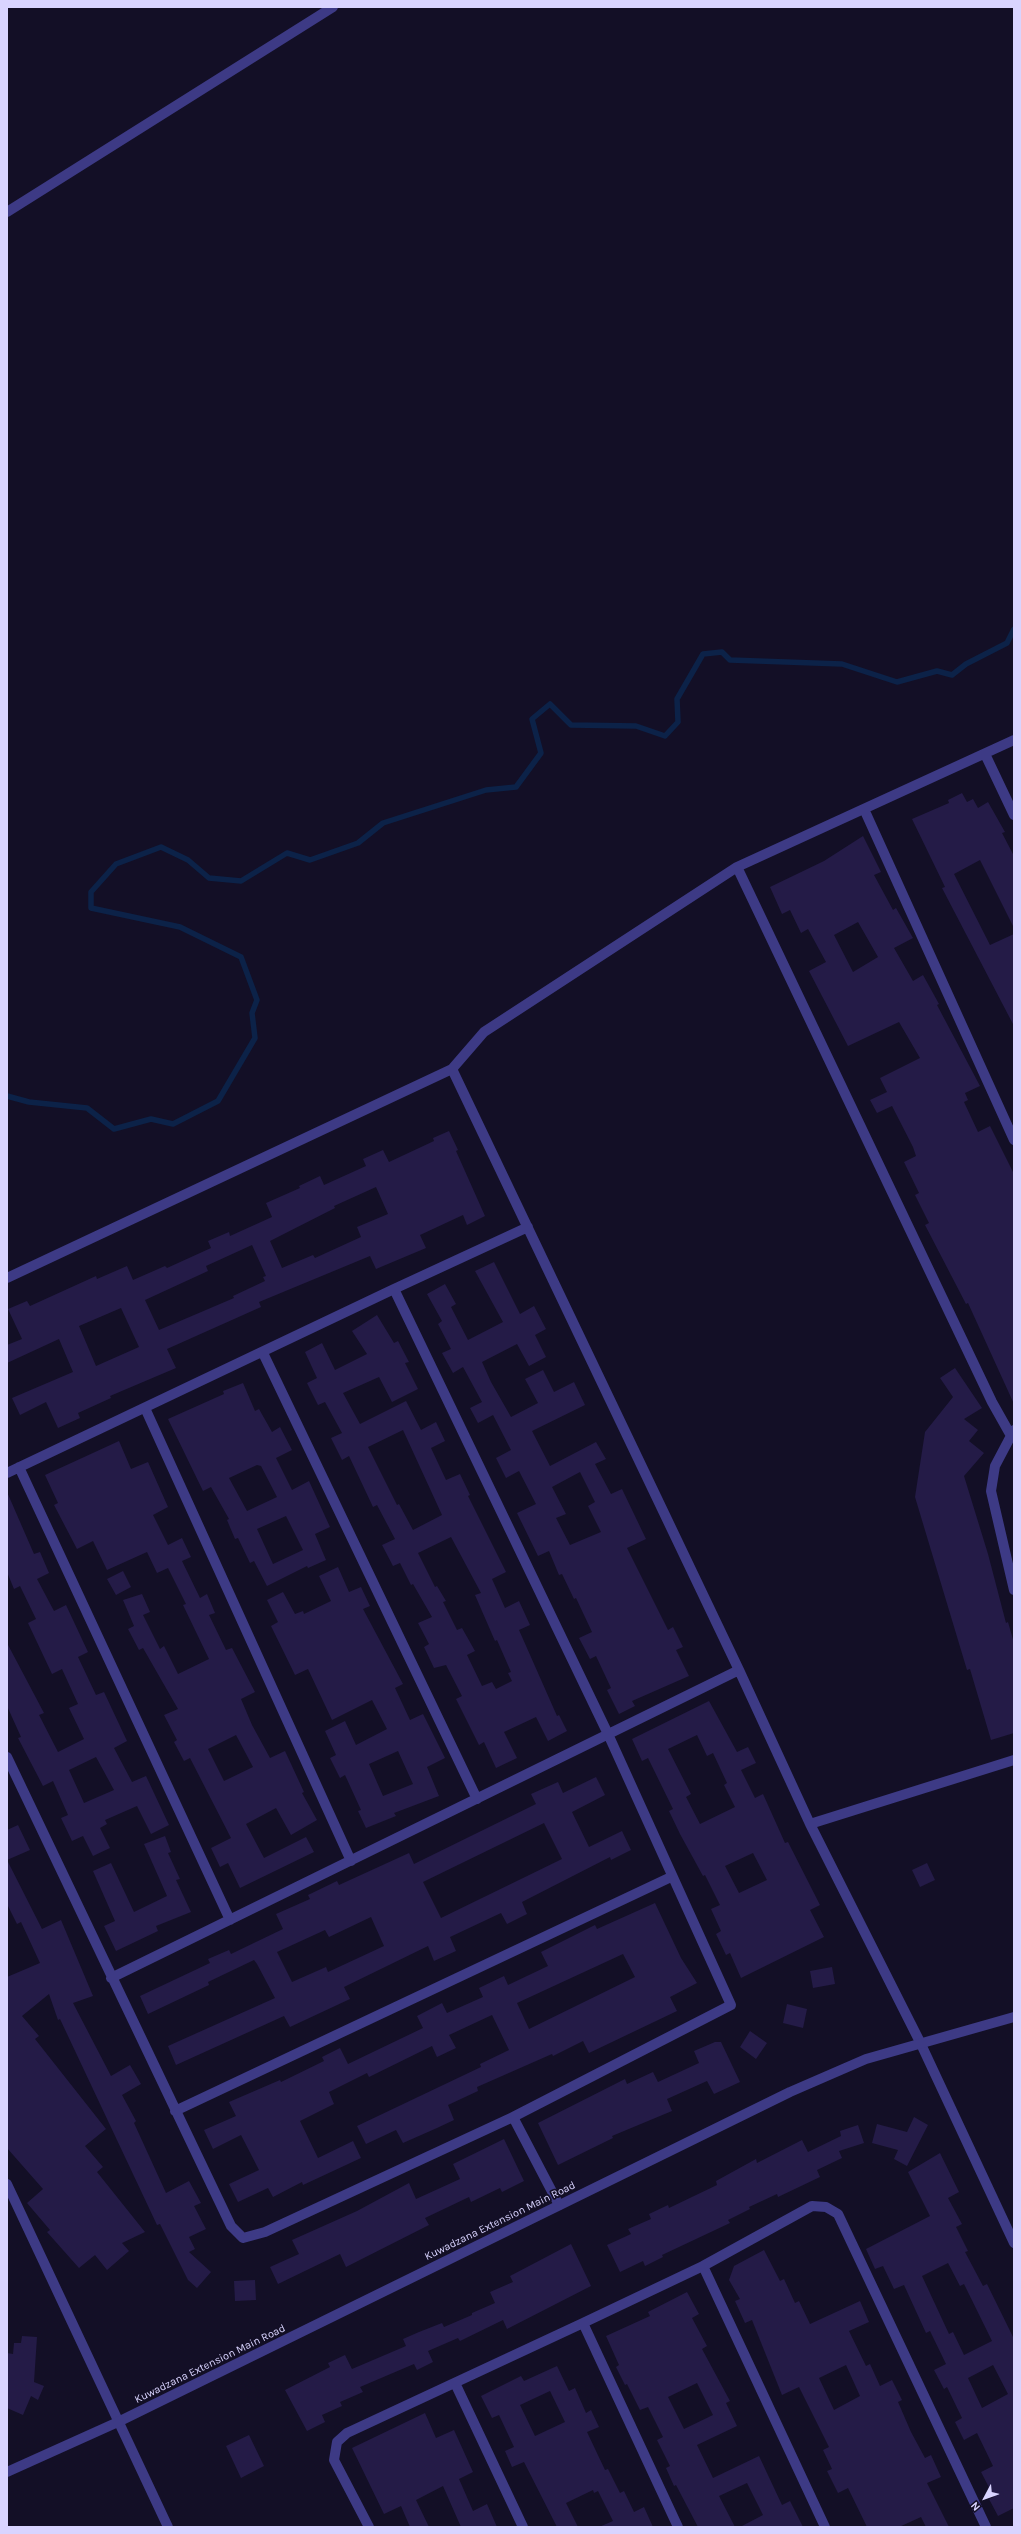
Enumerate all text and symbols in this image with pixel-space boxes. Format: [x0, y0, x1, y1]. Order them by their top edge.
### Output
street label: Kuwadzana Extension Main Road [422, 2179, 578, 2263]
street label: Kuwadzana Extension Main Road [132, 2322, 288, 2406]
north arrow [965, 2478, 1005, 2518]
text: N [968, 2499, 983, 2513]

